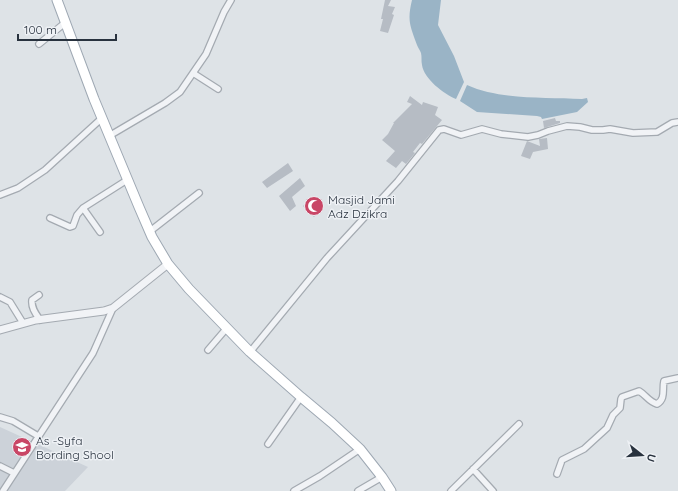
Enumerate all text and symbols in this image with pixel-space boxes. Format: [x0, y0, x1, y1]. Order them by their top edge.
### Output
scale bar [18, 16, 116, 42]
text: 100 m [24, 22, 57, 37]
place label: Masjid Jami Adz Dzikra [328, 192, 395, 221]
mosque icon: Masjid Jami Adz Dzikra [303, 195, 325, 217]
place label: As -Syfa Bording Shool [36, 433, 114, 462]
north arrow [622, 435, 662, 475]
school or university icon: As -Syfa Bording Shool [11, 436, 33, 458]
text: U [644, 452, 659, 464]

